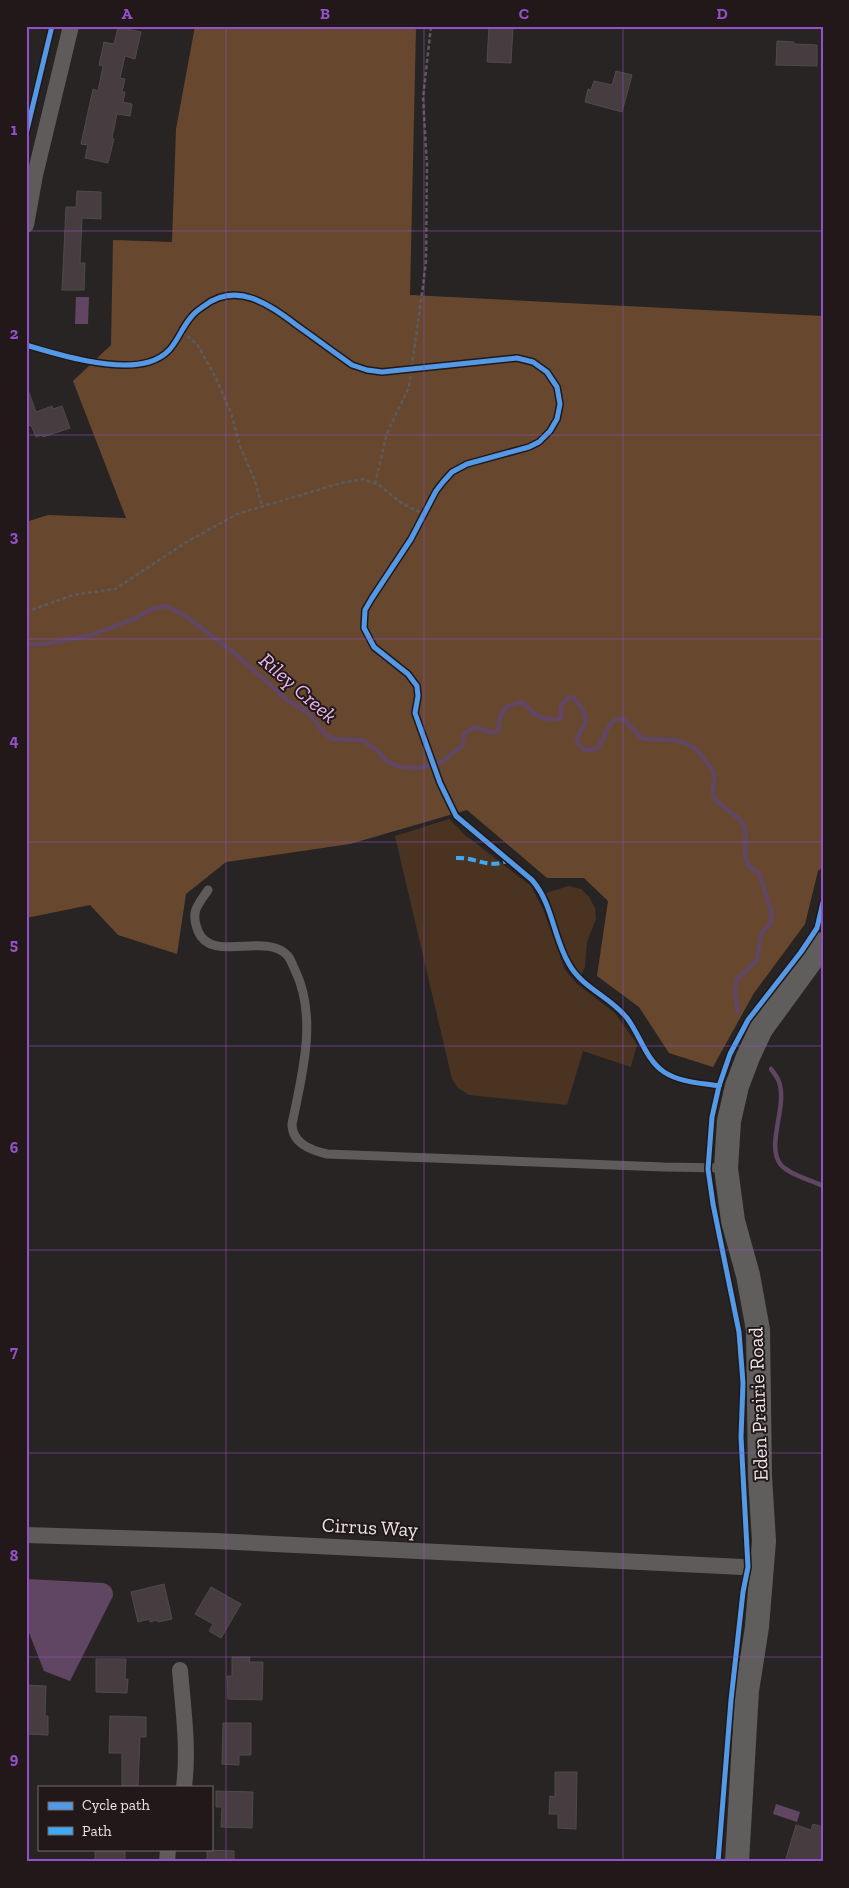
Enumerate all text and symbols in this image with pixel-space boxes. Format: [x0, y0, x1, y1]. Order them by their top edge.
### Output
text: A [122, 4, 133, 23]
text: B [320, 4, 330, 23]
text: C [519, 4, 529, 23]
text: D [716, 4, 728, 23]
text: 1 [11, 120, 18, 139]
text: 2 [10, 324, 19, 343]
text: 3 [10, 527, 19, 546]
water label: Riley Creek [254, 647, 342, 728]
text: 4 [9, 731, 19, 750]
text: 5 [10, 935, 18, 954]
text: 6 [10, 1138, 19, 1157]
street label: Eden Prairie Road [743, 1327, 773, 1481]
text: 7 [10, 1342, 18, 1361]
street label: Cirrus Way [321, 1512, 420, 1542]
text: 8 [10, 1546, 19, 1565]
text: 9 [10, 1749, 19, 1768]
legend [38, 1786, 212, 1850]
text: Cycle path [82, 1796, 151, 1814]
text: Path [82, 1822, 112, 1840]

